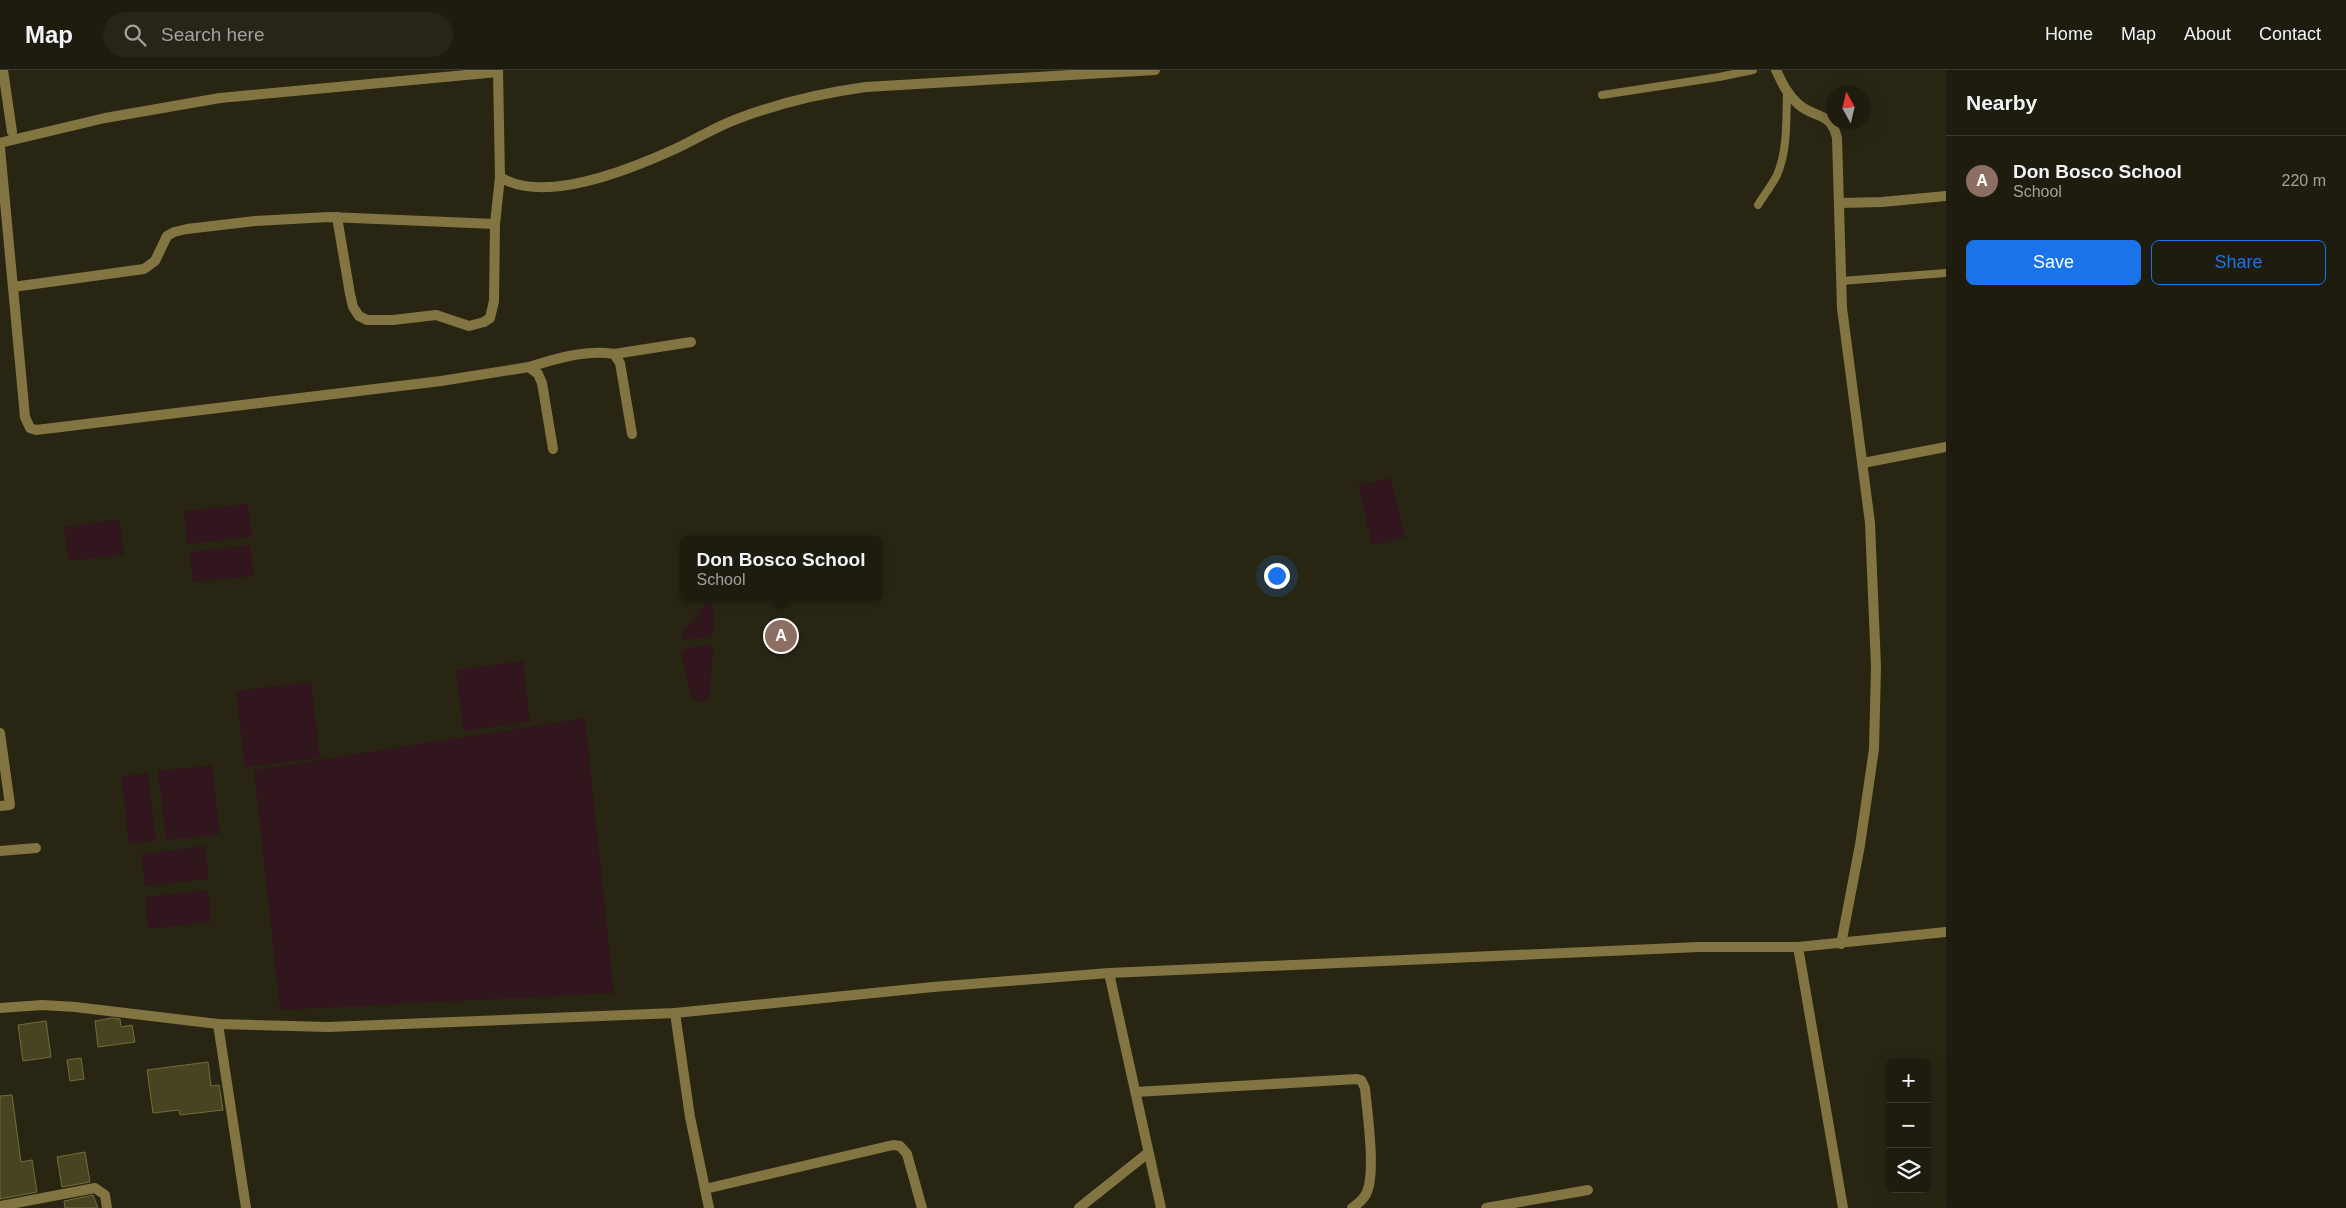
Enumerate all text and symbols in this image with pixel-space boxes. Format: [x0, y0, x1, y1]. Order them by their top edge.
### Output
search box [103, 12, 453, 57]
text: Map [25, 21, 73, 48]
icon: search [121, 21, 149, 49]
text: Search here [161, 24, 265, 45]
text: Home [2045, 24, 2093, 44]
text: Map [2121, 24, 2156, 44]
text: About [2184, 24, 2231, 44]
text: Contact [2259, 24, 2321, 44]
north arrow [1826, 85, 1871, 130]
text: Nearby [1966, 91, 2037, 114]
text: Don Bosco School [2013, 161, 2182, 182]
text: A [1976, 172, 1988, 189]
text: 220 m [2282, 172, 2326, 189]
text: School [2013, 183, 2062, 200]
button: Save [1966, 240, 2141, 285]
button: Share [2151, 240, 2326, 285]
popup [680, 536, 882, 601]
text: Don Bosco School [697, 549, 865, 570]
your location [1264, 563, 1290, 589]
text: School [697, 571, 745, 588]
pin: A [765, 617, 797, 655]
map controls [1886, 1058, 1931, 1193]
button: + [1886, 1058, 1931, 1103]
button: − [1886, 1103, 1931, 1148]
button: layers [1886, 1148, 1931, 1193]

